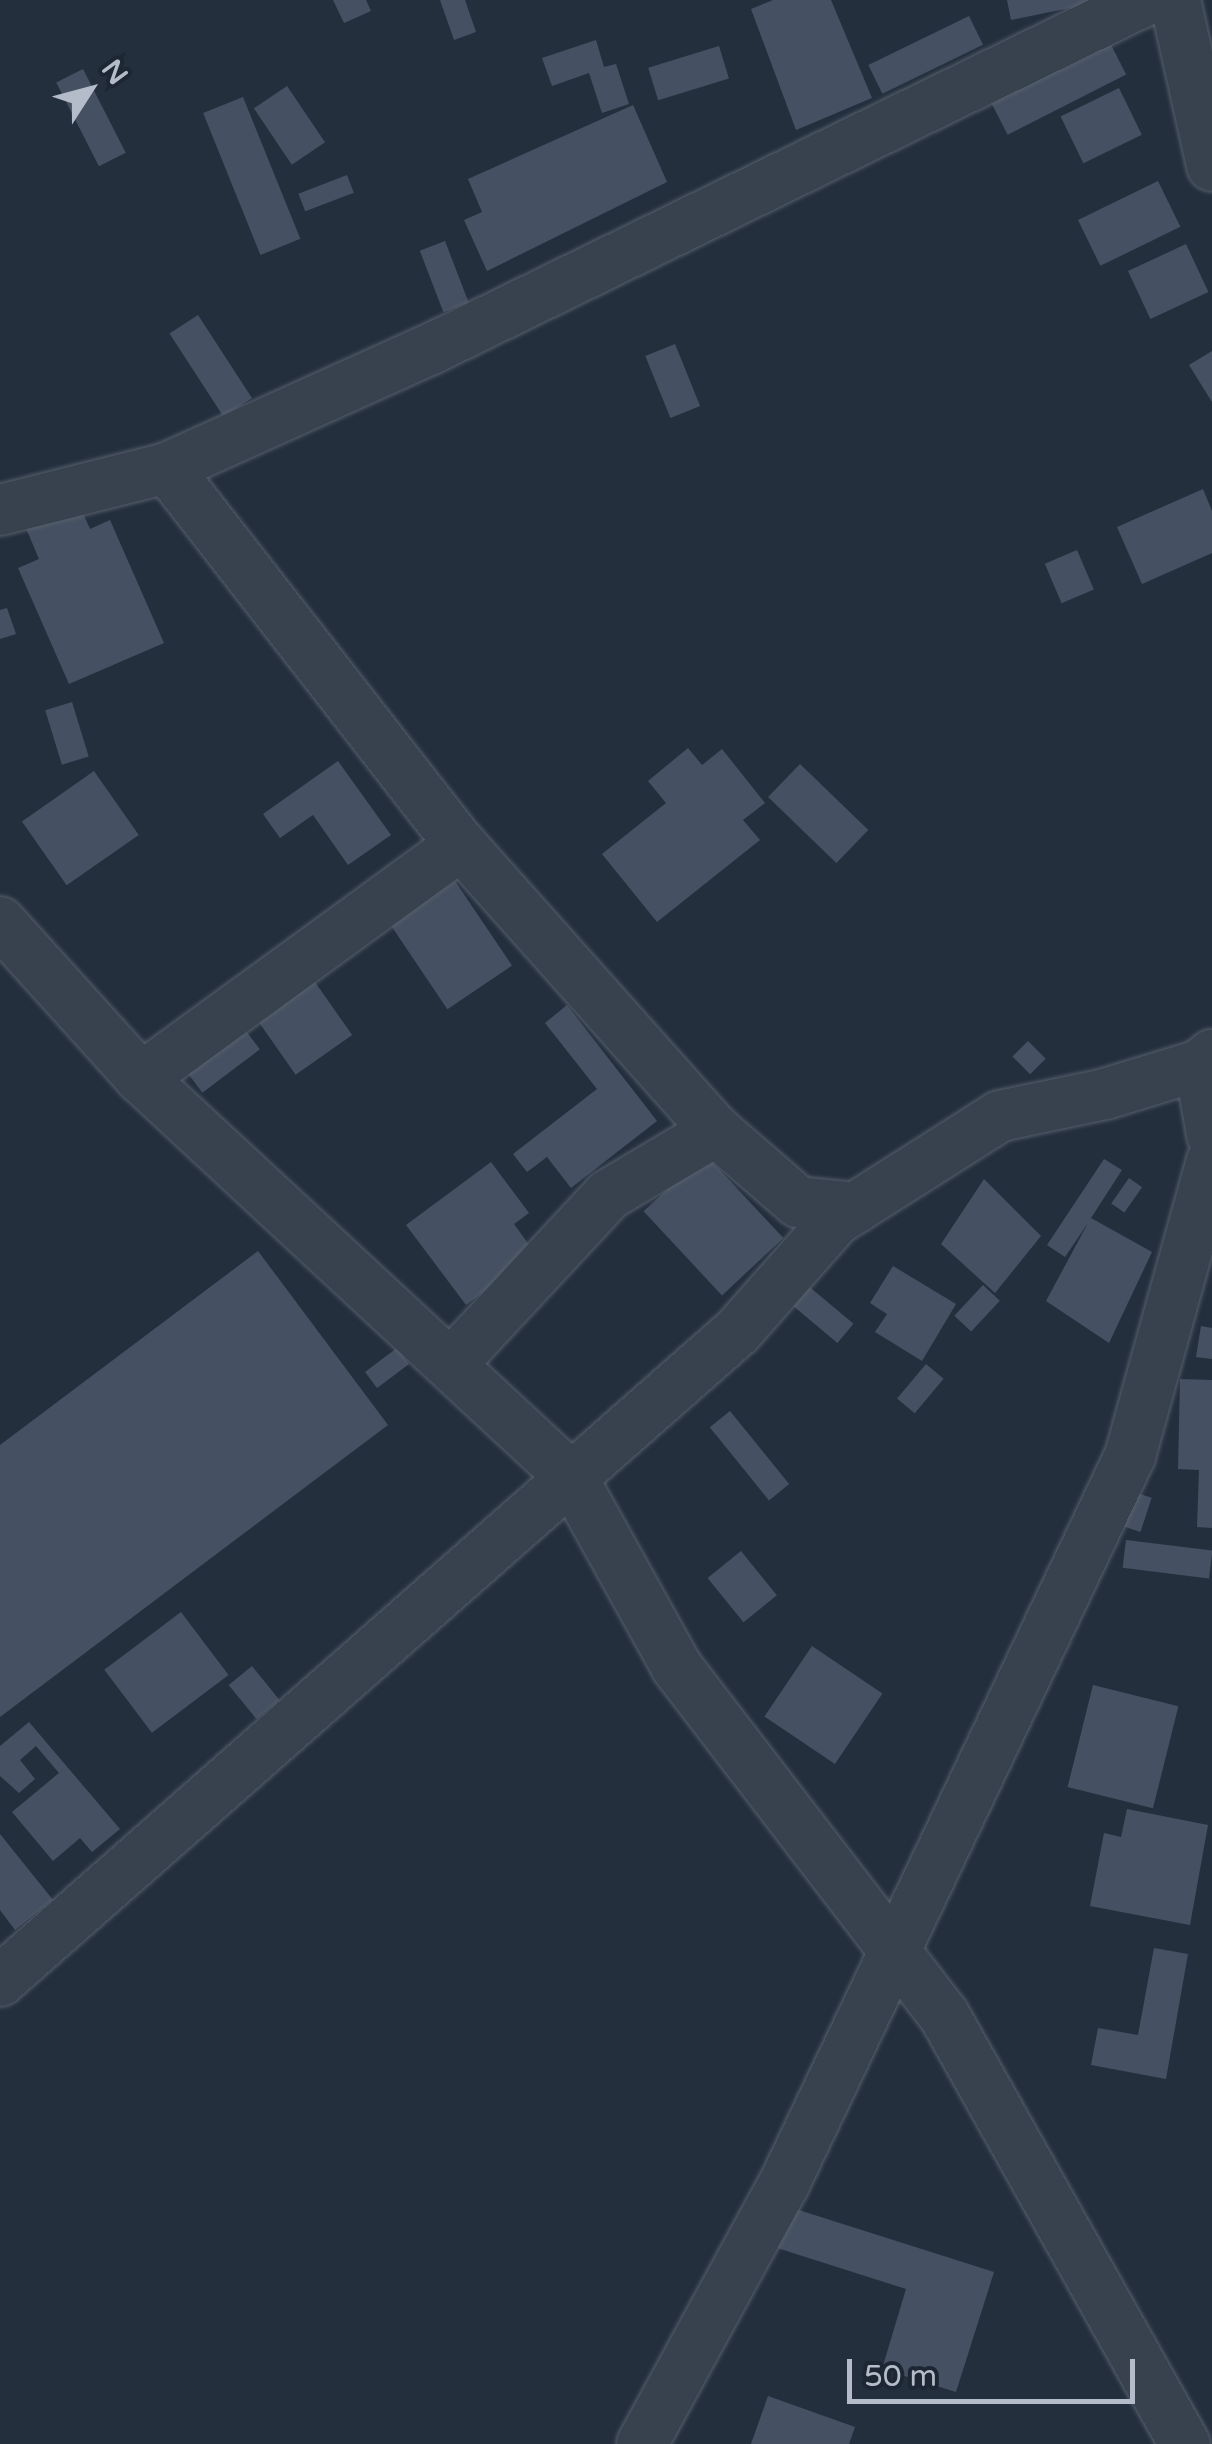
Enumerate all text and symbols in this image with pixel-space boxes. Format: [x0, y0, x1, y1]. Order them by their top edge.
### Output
north arrow [40, 40, 140, 140]
text: N [94, 53, 135, 91]
scale bar [852, 2339, 1140, 2401]
text: 50 m [864, 2358, 937, 2395]

